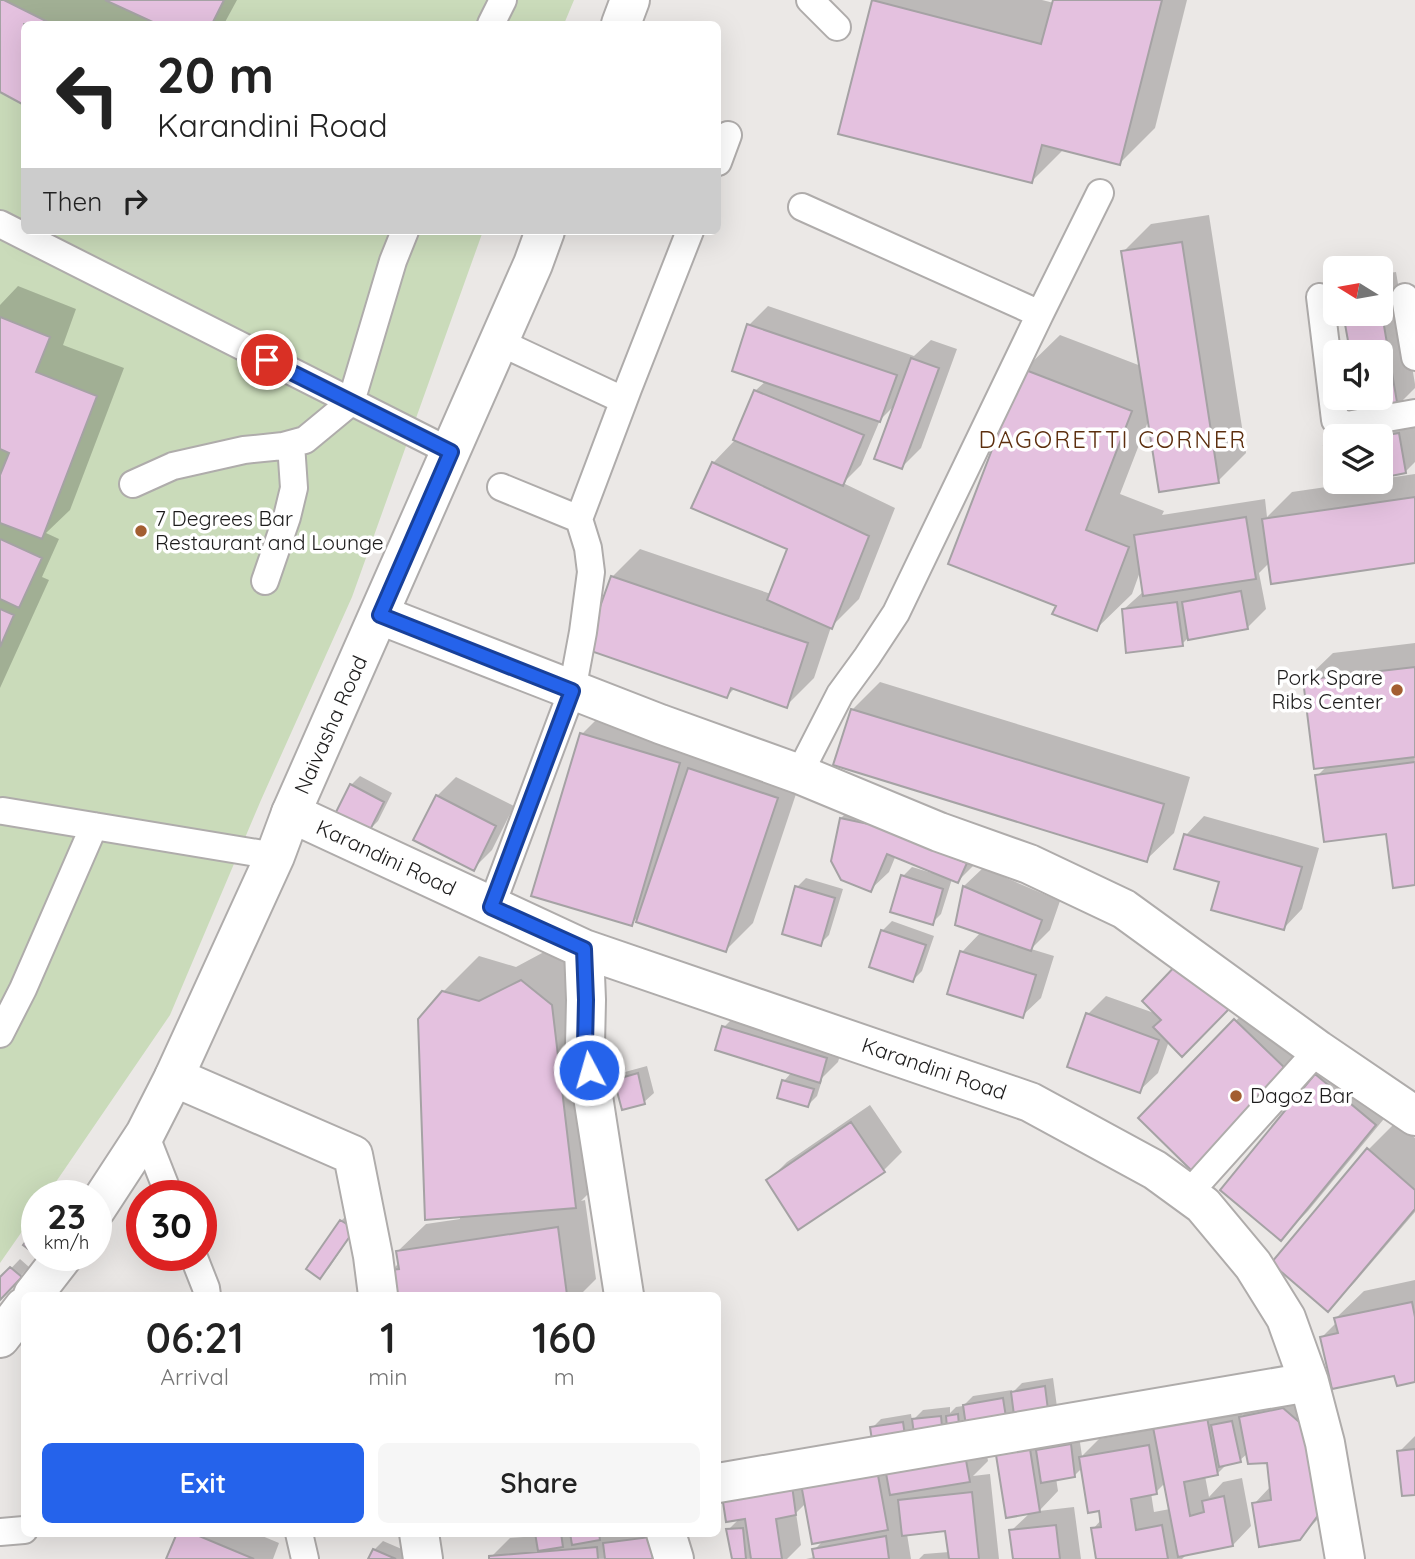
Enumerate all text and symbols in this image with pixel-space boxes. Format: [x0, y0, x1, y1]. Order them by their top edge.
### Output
text: 20 m [157, 44, 274, 105]
icon: left [42, 49, 133, 140]
text: Karandini Road [157, 105, 388, 145]
icon: right [116, 182, 154, 220]
text: Then [42, 185, 102, 218]
north arrow [1323, 256, 1393, 326]
map controls [1323, 256, 1393, 494]
pin [237, 330, 297, 390]
button: sound [1323, 340, 1393, 410]
icon: arrive [248, 341, 286, 379]
district label: DAGORETTI CORNER [979, 424, 1247, 454]
button: layers [1323, 424, 1393, 494]
place label: 7 Degrees Bar Restaurant and Lounge [155, 505, 384, 555]
marker: 7 Degrees Bar Restaurant and Lounge [133, 523, 149, 539]
street label: Naivasha Road [288, 651, 372, 798]
place label: Pork Spare Ribs Center [1271, 664, 1383, 714]
marker: Pork Spare Ribs Center [1389, 682, 1405, 698]
street label: Karandini Road [312, 813, 460, 901]
street label: Karandini Road [859, 1031, 1010, 1105]
position arrow [552, 1033, 626, 1107]
place label: Dagoz Bar [1250, 1082, 1353, 1108]
marker: Dagoz Bar [1228, 1088, 1244, 1104]
speed limit sign: 30 [126, 1180, 217, 1271]
text: 23 [47, 1194, 86, 1238]
text: km/h [44, 1231, 89, 1254]
text: 06:21 [145, 1311, 244, 1364]
text: 1 [380, 1311, 396, 1364]
text: 160 [532, 1311, 597, 1364]
text: Arrival [160, 1362, 229, 1391]
text: min [368, 1362, 408, 1391]
text: m [554, 1362, 575, 1391]
button: Exit [42, 1443, 364, 1523]
button: Share [378, 1443, 700, 1523]

